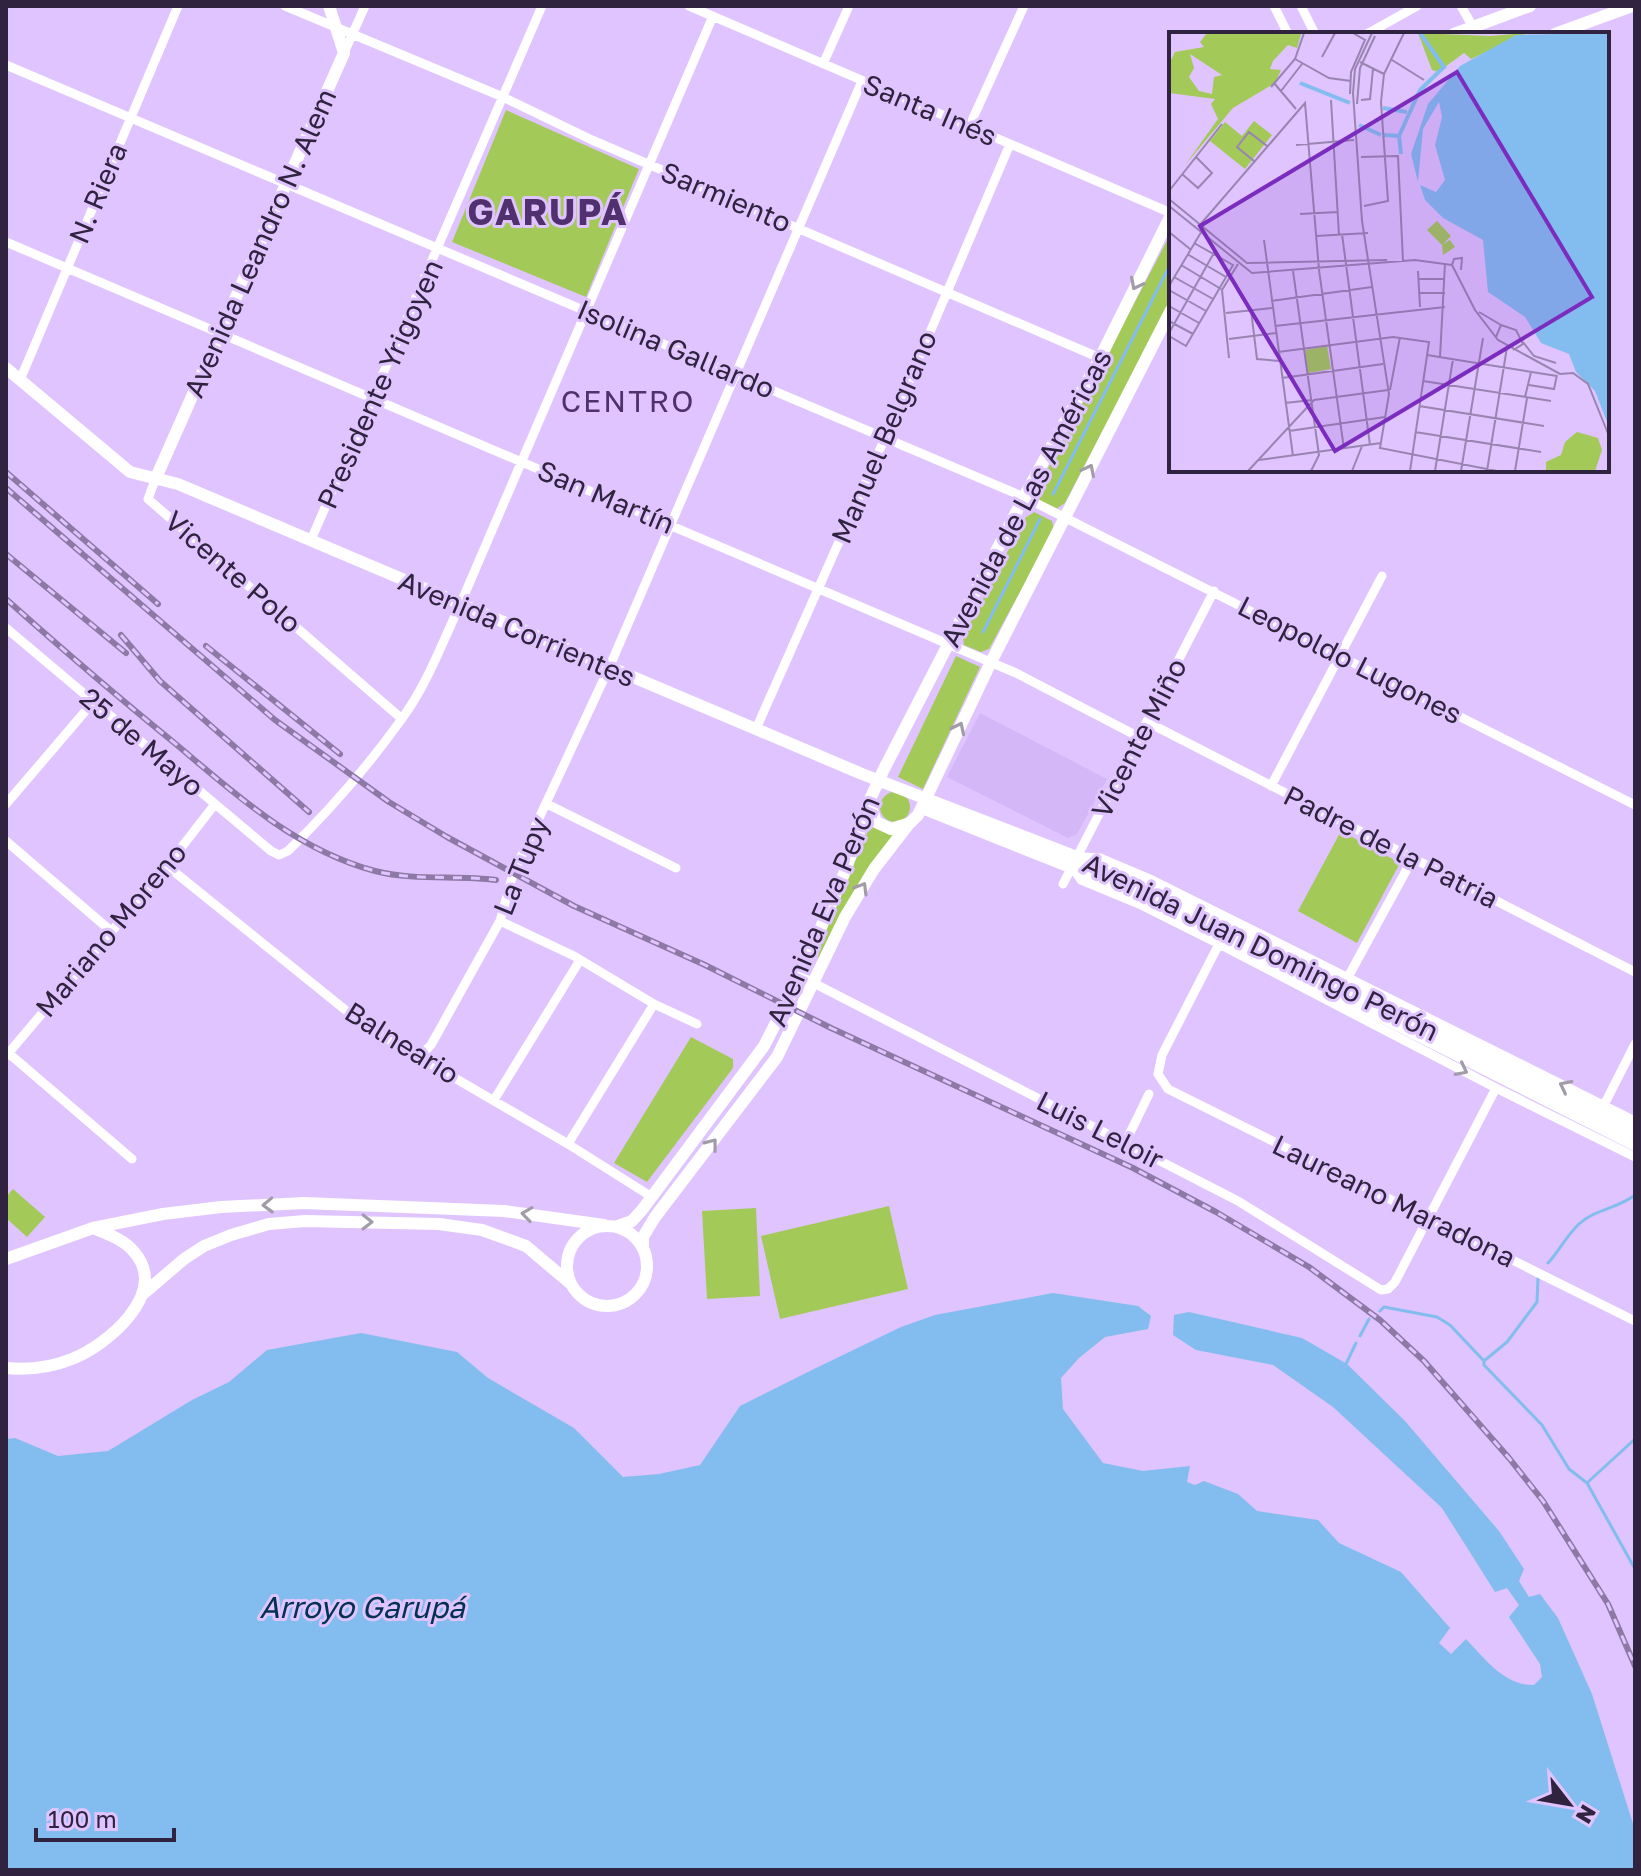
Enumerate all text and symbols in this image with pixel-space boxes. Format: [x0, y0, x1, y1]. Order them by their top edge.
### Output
inset map [1169, 32, 1609, 472]
street label: Santa Inés [858, 67, 1002, 152]
street label: Avenida Leandro N. Alem [176, 83, 343, 402]
street label: N. Riera [62, 138, 133, 248]
street label: Sarmiento [656, 154, 796, 239]
district label: GARUPÁ [467, 190, 629, 233]
street label: Presidente Yrigoyen [310, 254, 449, 513]
one-way arrow [1130, 276, 1146, 291]
street label: Isolina Gallardo [573, 292, 780, 405]
street label: Manuel Belgrano [824, 326, 943, 548]
street label: Avenida de Las Américas [933, 344, 1118, 652]
district label: CENTRO [561, 383, 695, 419]
street label: San Martín [533, 453, 680, 540]
one-way arrow [1079, 464, 1094, 479]
street label: Vicente Polo [159, 504, 308, 640]
street label: Avenida Corrientes [394, 564, 640, 693]
street label: Leopoldo Lugones [1233, 589, 1468, 730]
street label: Vicente Miño [1084, 652, 1193, 823]
street label: 25 de Mayo [74, 680, 211, 803]
one-way arrow [949, 721, 965, 736]
street label: Padre de la Patria [1278, 778, 1504, 915]
street label: Avenida Eva Perón [759, 791, 886, 1031]
street label: La Tupy [486, 812, 555, 920]
street label: Mariano Moreno [28, 836, 193, 1023]
street label: Avenida Juan Domingo Perón [1078, 846, 1444, 1047]
one-way arrow [853, 882, 868, 897]
street label: Balneario [339, 995, 465, 1090]
one-way arrow [1454, 1061, 1469, 1076]
one-way arrow [1559, 1080, 1574, 1096]
street label: Luis Leloir [1031, 1084, 1169, 1176]
street label: Laureano Maradona [1267, 1127, 1521, 1274]
one-way arrow [703, 1138, 717, 1153]
one-way arrow [261, 1196, 274, 1213]
one-way arrow [520, 1206, 534, 1223]
one-way arrow [361, 1214, 374, 1231]
water label: Arroyo Garupá [259, 1589, 468, 1625]
north arrow [1529, 1764, 1609, 1844]
scale bar [36, 1792, 174, 1842]
text: N [1571, 1800, 1602, 1829]
text: 100 m [48, 1804, 117, 1833]

